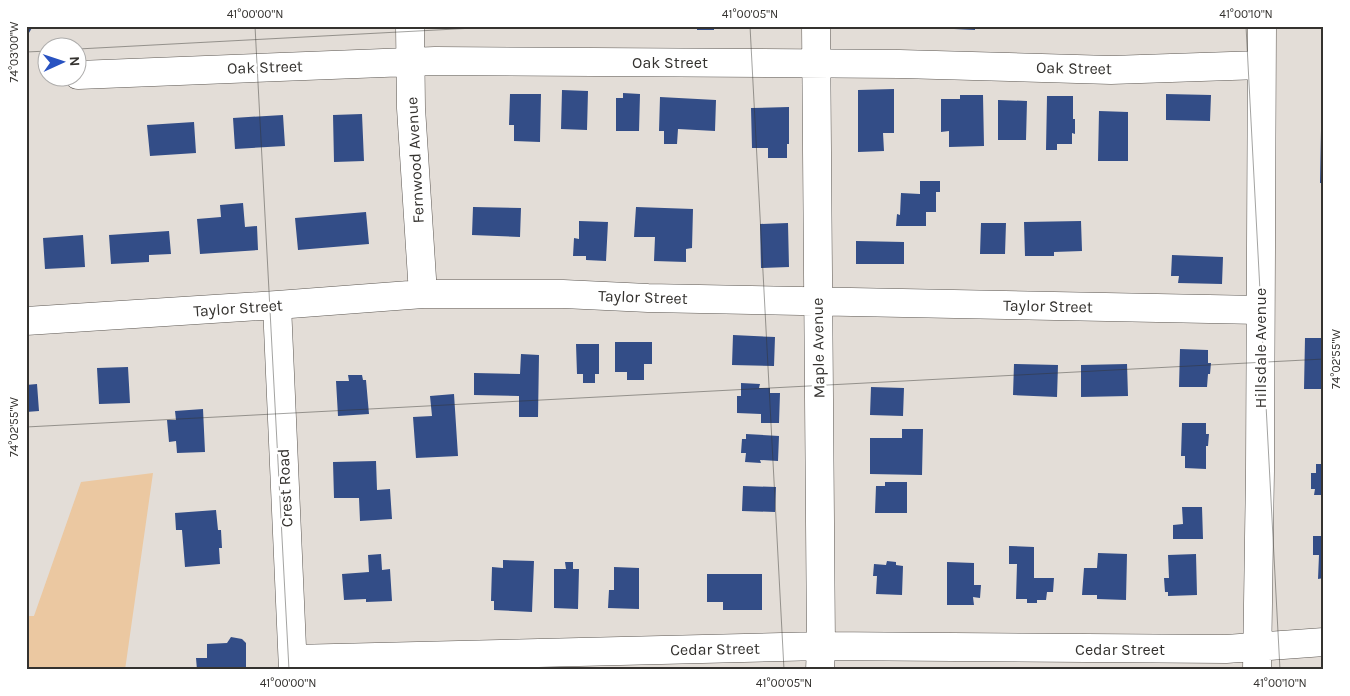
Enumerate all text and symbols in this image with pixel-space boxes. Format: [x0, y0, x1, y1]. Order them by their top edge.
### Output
text: 41°00'00"N [227, 7, 283, 21]
text: 41°00'05"N [722, 7, 778, 21]
text: 41°00'10"N [1219, 7, 1273, 21]
text: 74°03'00"W [7, 21, 21, 82]
north arrow [38, 38, 88, 88]
street label: Oak Street [632, 53, 708, 72]
text: N [66, 56, 83, 67]
street label: Oak Street [227, 56, 303, 78]
street label: Oak Street [1036, 58, 1112, 78]
street label: Fernwood Avenue [402, 96, 428, 224]
street label: Taylor Street [598, 286, 688, 308]
street label: Hillsdale Avenue [1251, 288, 1270, 408]
street label: Taylor Street [193, 295, 283, 321]
street label: Taylor Street [1003, 296, 1093, 316]
street label: Maple Avenue [808, 297, 828, 399]
text: 74°02'55"W [1329, 329, 1343, 389]
text: 74°02'55"W [7, 397, 21, 457]
street label: Crest Road [273, 448, 297, 528]
street label: Cedar Street [670, 639, 760, 659]
street label: Cedar Street [1075, 640, 1165, 659]
text: 41°00'00"N [260, 676, 316, 690]
text: 41°00'05"N [756, 676, 812, 690]
text: 41°00'10"N [1253, 676, 1307, 690]

